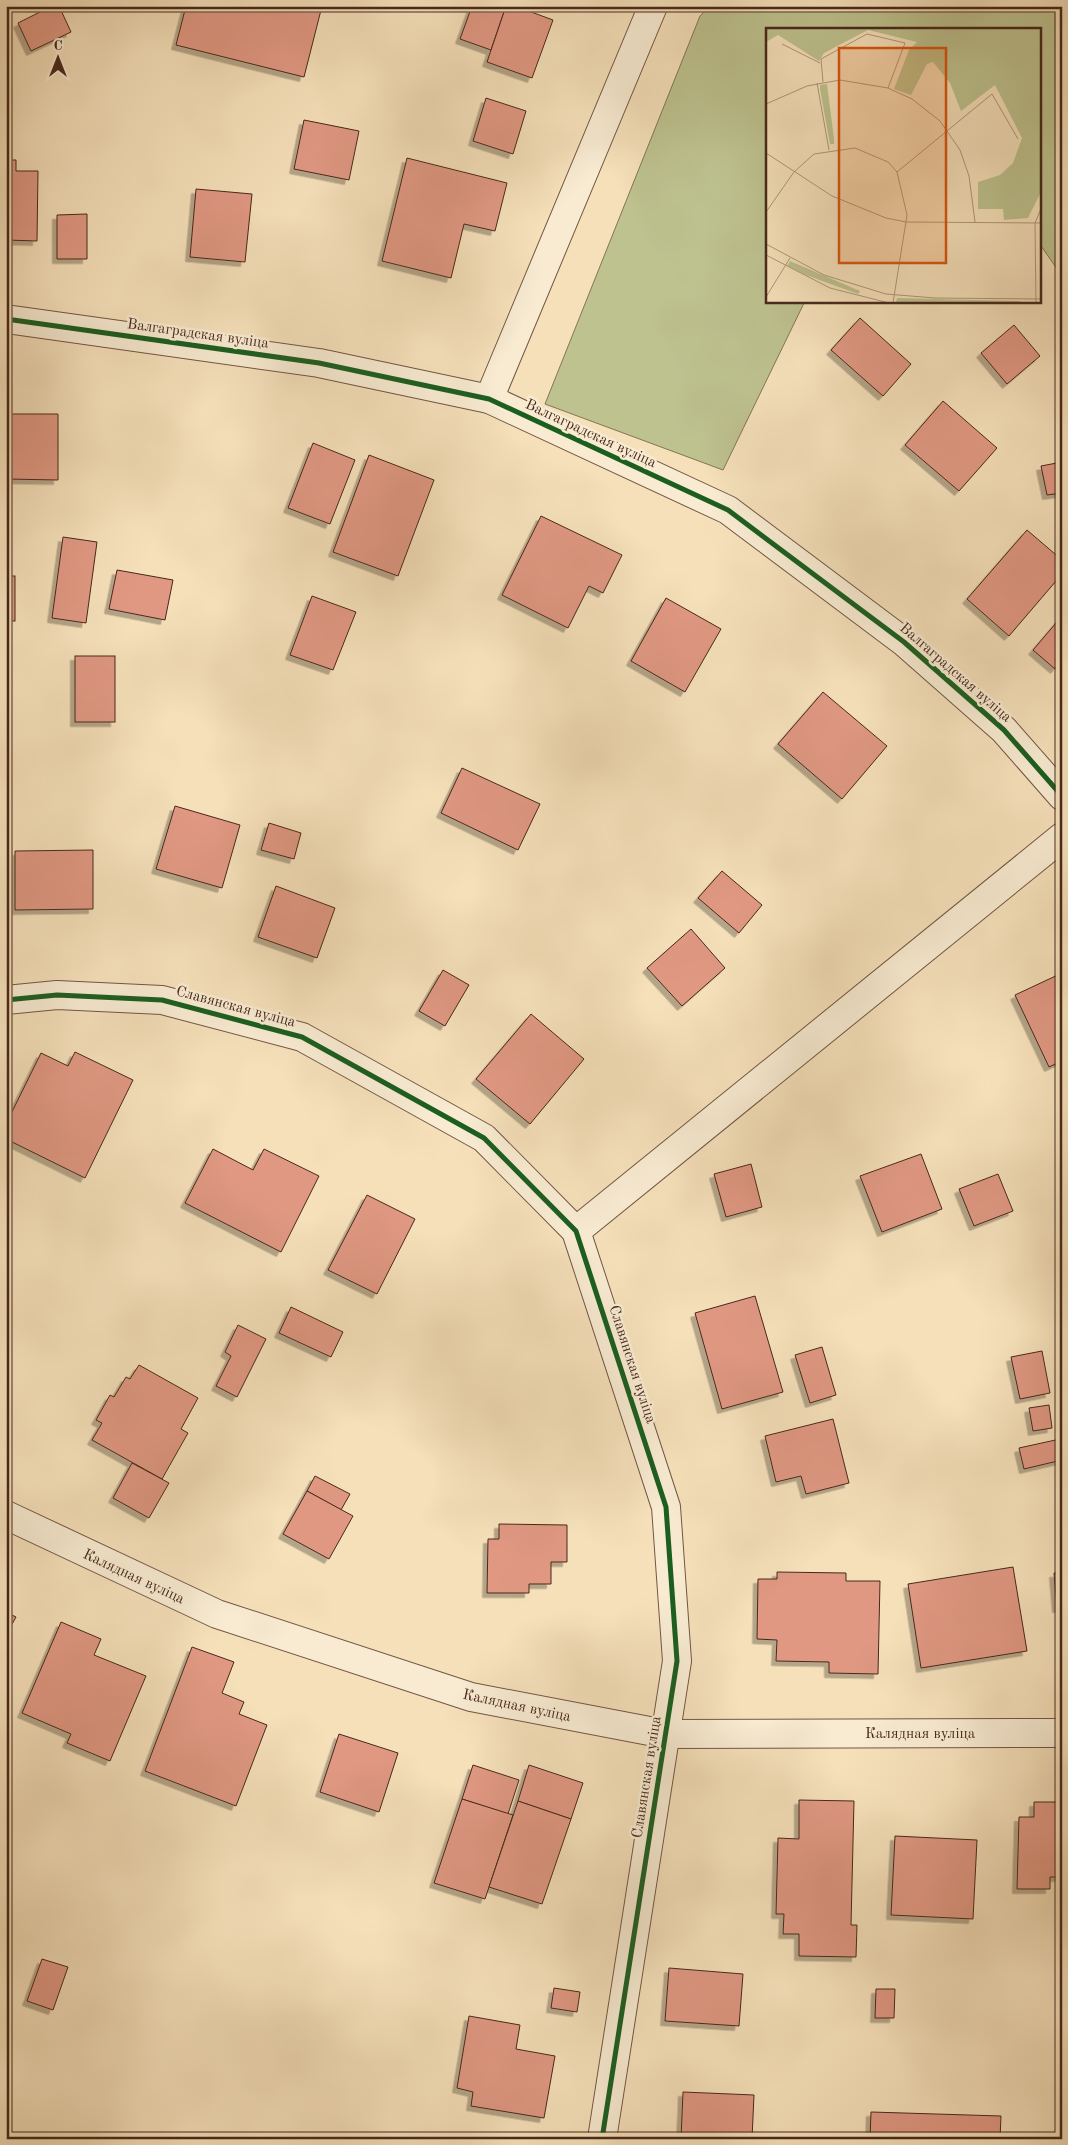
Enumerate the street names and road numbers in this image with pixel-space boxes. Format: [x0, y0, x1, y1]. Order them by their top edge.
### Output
street label: Валгаградская вуліца [126, 317, 270, 352]
street label: Валгаградская вуліца [522, 397, 659, 472]
street label: Валгаградская вуліца [896, 621, 1014, 726]
street label: Славянская вуліца [174, 984, 298, 1031]
street label: Славянская вуліца [605, 1304, 658, 1426]
street label: Калядная вуліца [80, 1547, 187, 1608]
street label: Калядная вуліца [461, 1688, 573, 1725]
street label: Славянская вуліца [630, 1715, 665, 1839]
street label: Калядная вуліца [865, 1727, 976, 1742]

